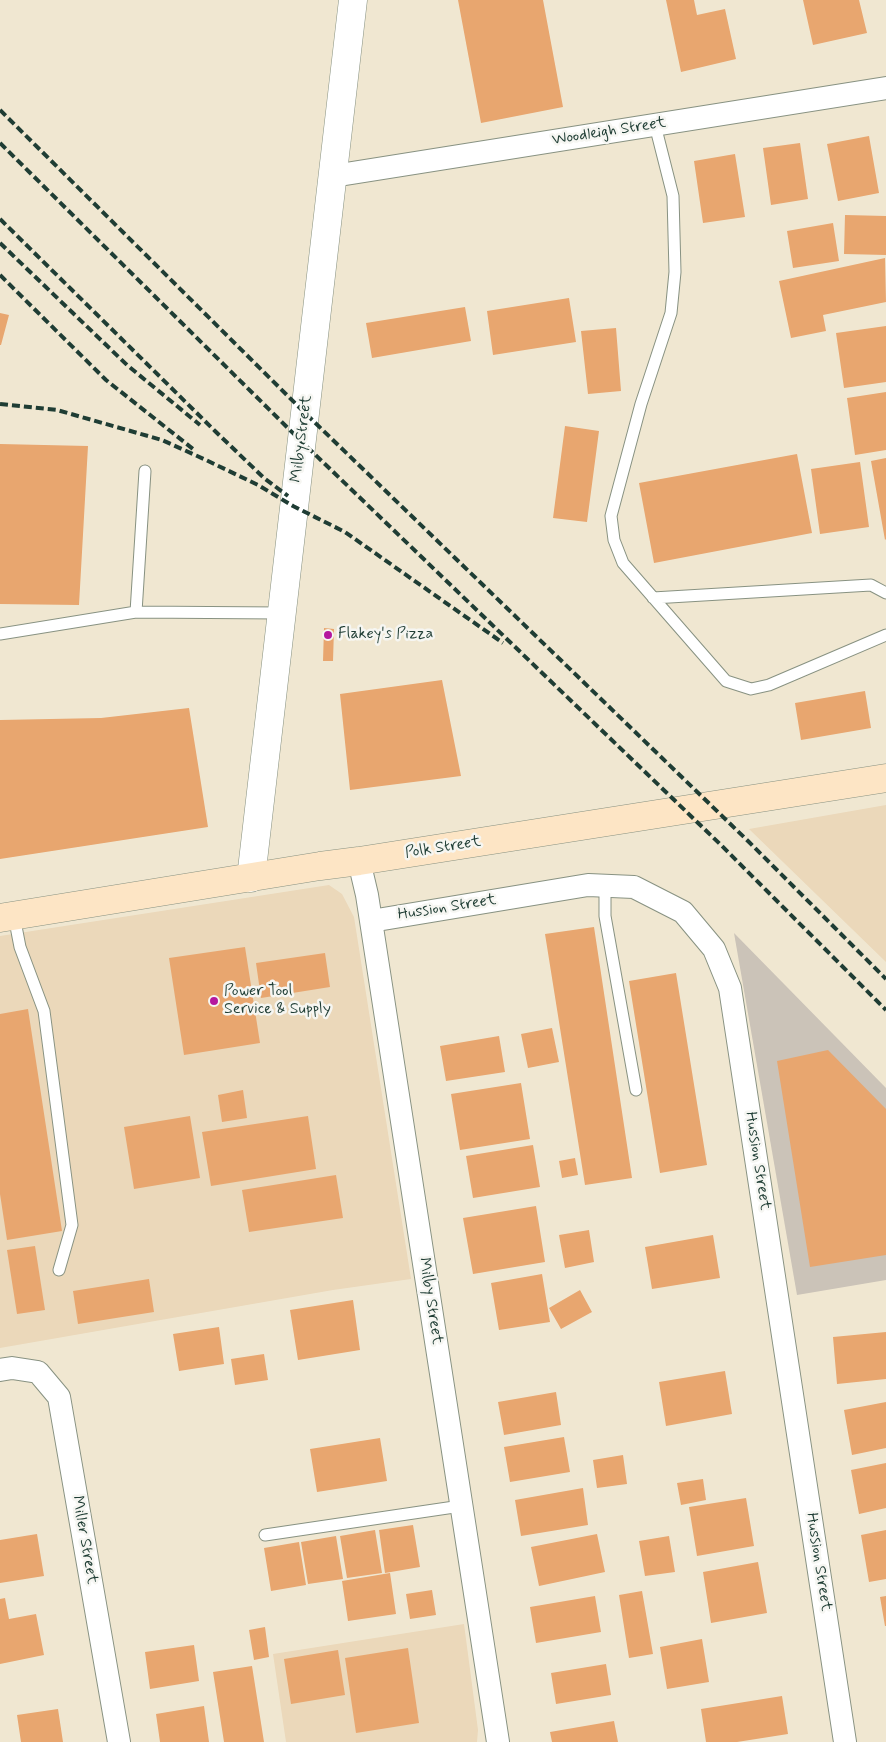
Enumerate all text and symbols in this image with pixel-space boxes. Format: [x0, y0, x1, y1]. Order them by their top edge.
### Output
street label: Woodleigh Street [551, 114, 667, 150]
street label: Milby Street [287, 394, 317, 484]
place label: Flakey's Pizza [338, 625, 433, 645]
marker: Flakey's Pizza [322, 629, 334, 641]
street label: Polk Street [404, 833, 482, 863]
street label: Hussion Street [396, 891, 498, 925]
place label: Power Tool Service & Supply [224, 982, 331, 1020]
marker: Power Tool Service & Supply [208, 995, 220, 1007]
street label: Hussion Street [740, 1110, 774, 1212]
street label: Milby Street [414, 1256, 446, 1346]
street label: Miller Street [67, 1494, 101, 1586]
street label: Hussion Street [801, 1511, 835, 1613]

